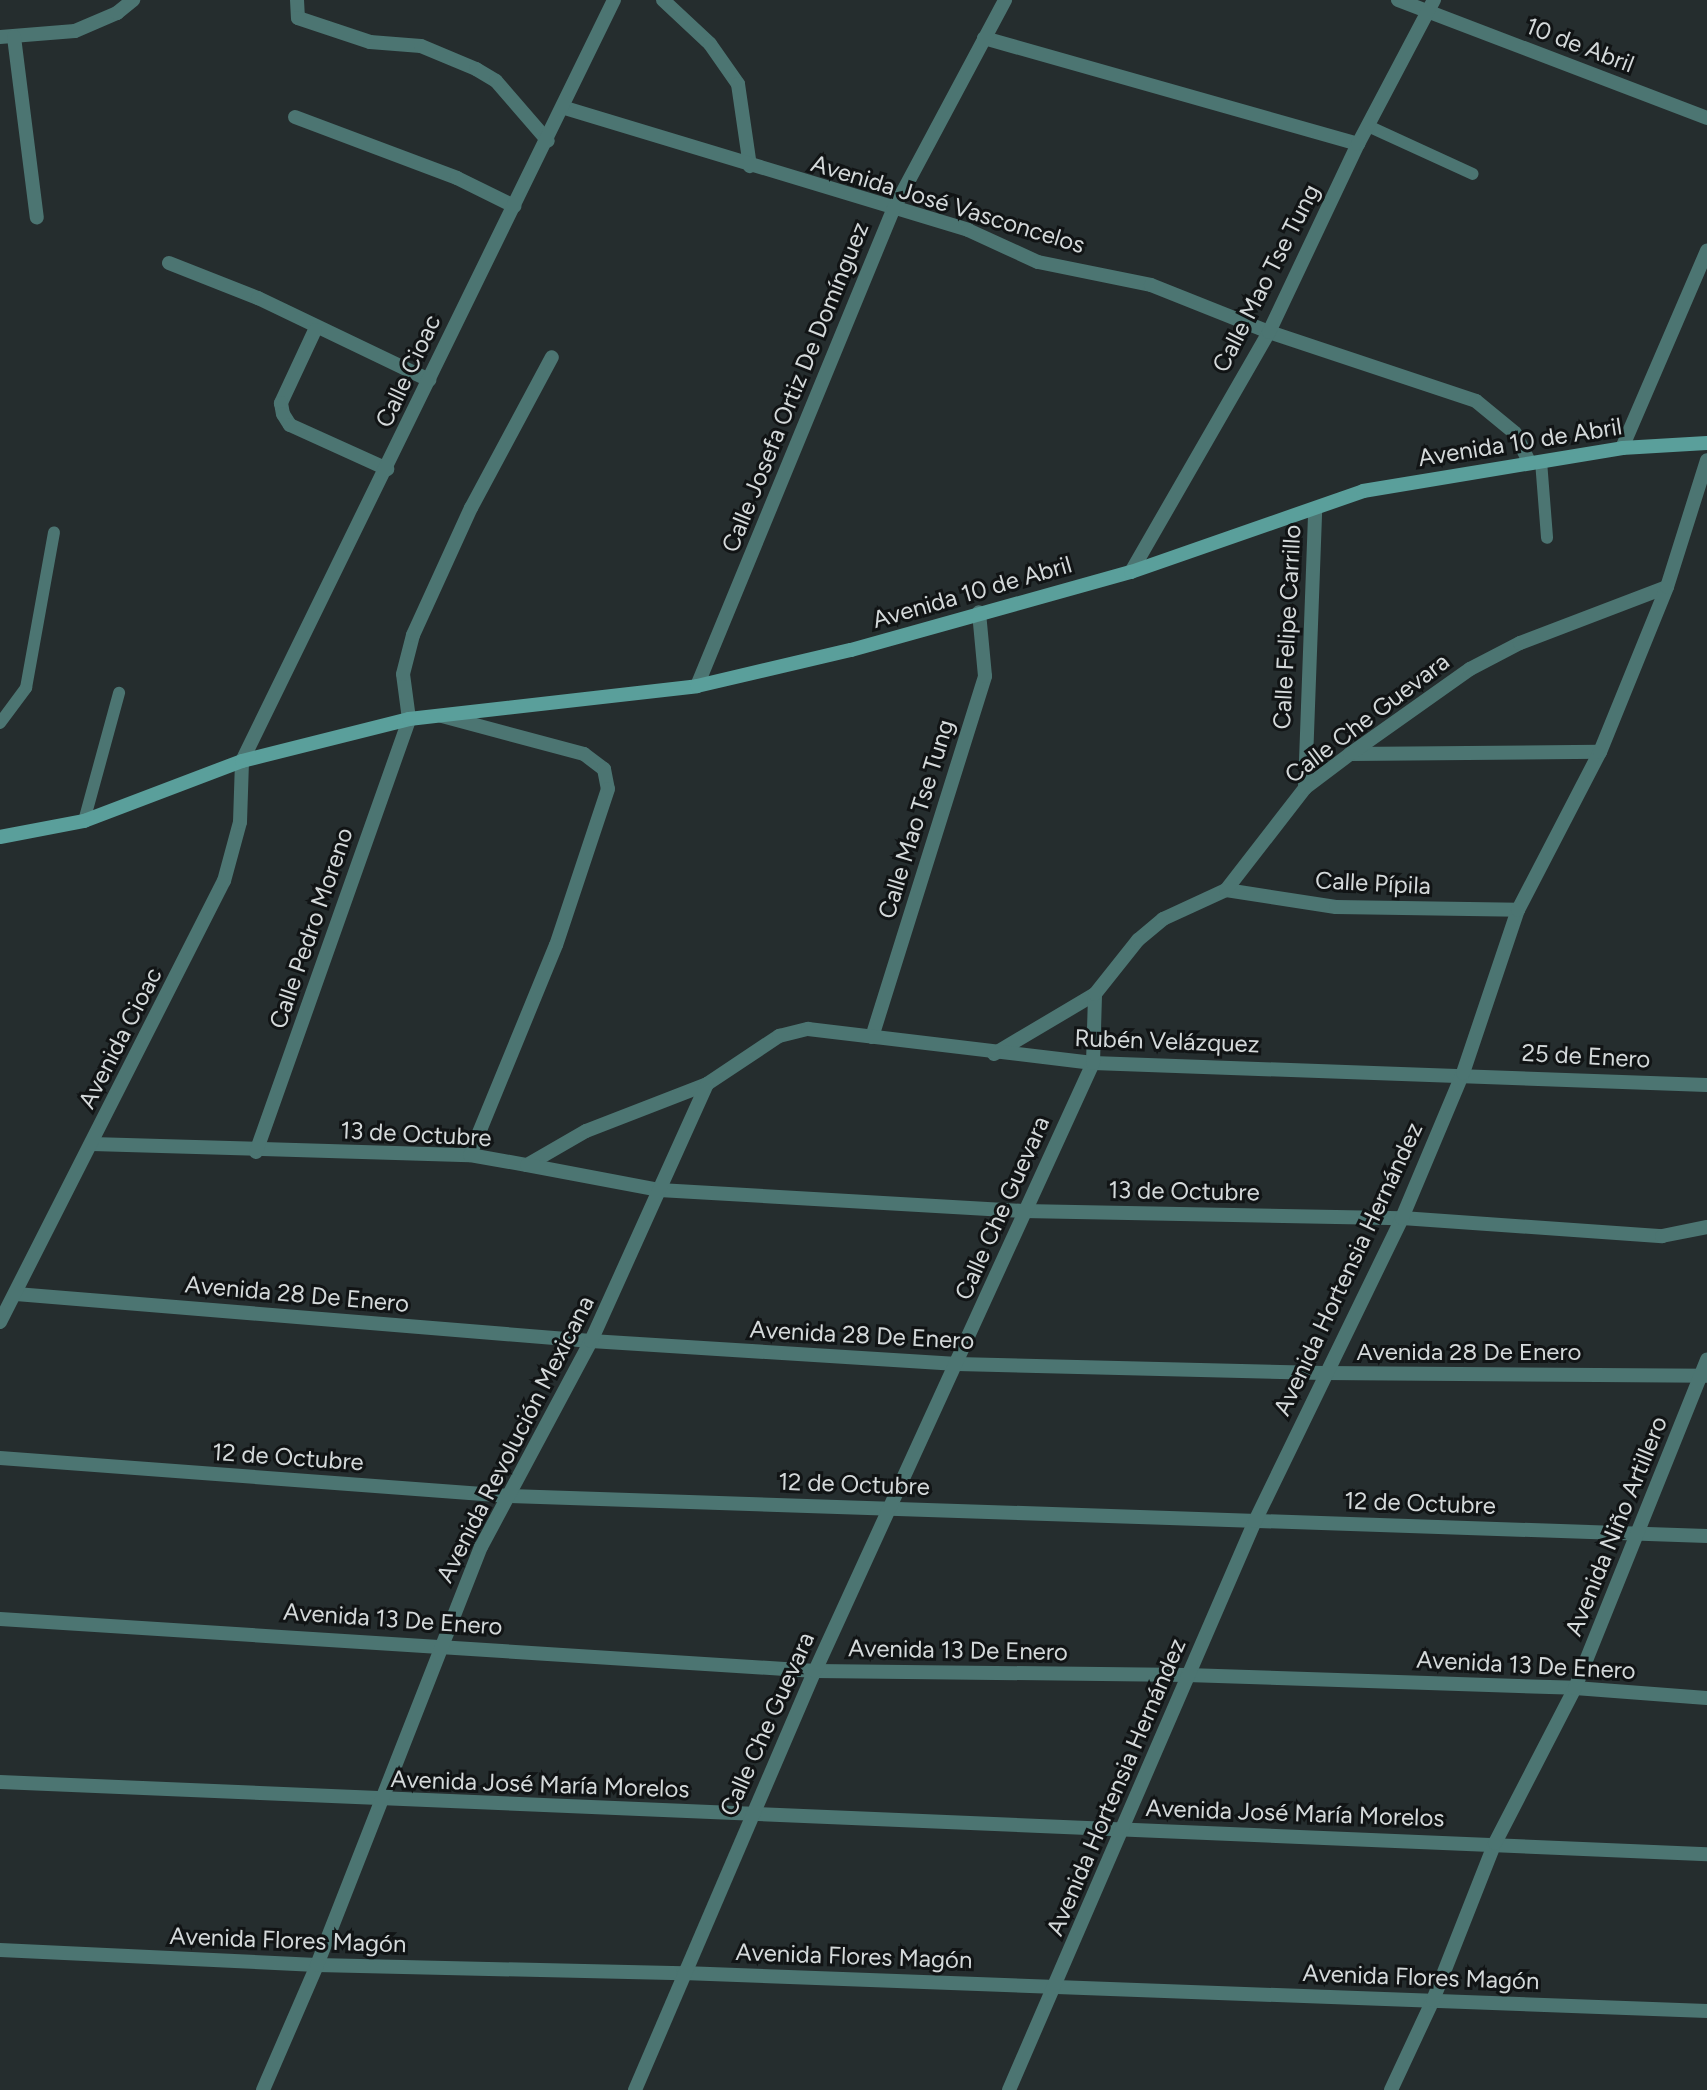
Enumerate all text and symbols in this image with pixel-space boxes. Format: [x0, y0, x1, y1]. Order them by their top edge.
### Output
street label: 10 de Abril [1522, 11, 1638, 79]
street label: Avenida José Vasconcelos [808, 149, 1088, 259]
street label: Calle Mao Tse Tung [1206, 179, 1326, 377]
street label: Calle Josefa Ortiz De Domínguez [715, 218, 875, 556]
street label: Calle Cioac [369, 310, 447, 432]
street label: Avenida 10 de Abril [1416, 412, 1624, 472]
street label: Calle Felipe Carrillo [1267, 524, 1307, 730]
street label: Avenida 10 de Abril [869, 550, 1075, 634]
street label: Calle Che Guevara [1279, 647, 1455, 789]
street label: Calle Mao Tse Tung [872, 716, 960, 922]
street label: Calle Pedro Moreno [263, 824, 359, 1032]
street label: Calle Pípila [1314, 866, 1432, 900]
street label: Avenida Cioac [72, 963, 168, 1113]
street label: Rubén Velázquez [1074, 1023, 1260, 1059]
street label: 25 de Enero [1521, 1038, 1651, 1074]
street label: Calle Che Guevara [949, 1112, 1055, 1304]
street label: 13 de Octubre [340, 1116, 492, 1152]
street label: Avenida Hortensia Hernández [1267, 1118, 1429, 1420]
street label: 13 de Octubre [1108, 1175, 1260, 1207]
street label: Avenida 28 De Enero [184, 1270, 410, 1318]
street label: Avenida Revolución Mexicana [430, 1291, 600, 1587]
street label: Avenida 28 De Enero [749, 1315, 975, 1355]
street label: Avenida 28 De Enero [1357, 1338, 1581, 1366]
street label: Avenida Niño Artillero [1559, 1412, 1673, 1640]
street label: 12 de Octubre [211, 1437, 365, 1477]
street label: 12 de Octubre [778, 1467, 930, 1501]
street label: 12 de Octubre [1344, 1486, 1496, 1520]
street label: Avenida 13 De Enero [282, 1597, 504, 1641]
street label: Calle Che Guevara [714, 1628, 820, 1820]
street label: Avenida 13 De Enero [848, 1634, 1068, 1666]
street label: Avenida Hortensia Hernández [1040, 1634, 1192, 1940]
street label: Avenida 13 De Enero [1416, 1645, 1636, 1685]
street label: Avenida José María Morelos [390, 1764, 690, 1804]
street label: Avenida José María Morelos [1145, 1793, 1445, 1833]
street label: Avenida Flores Magón [169, 1921, 407, 1959]
street label: Avenida Flores Magón [735, 1937, 973, 1975]
street label: Avenida Flores Magón [1302, 1958, 1540, 1996]

